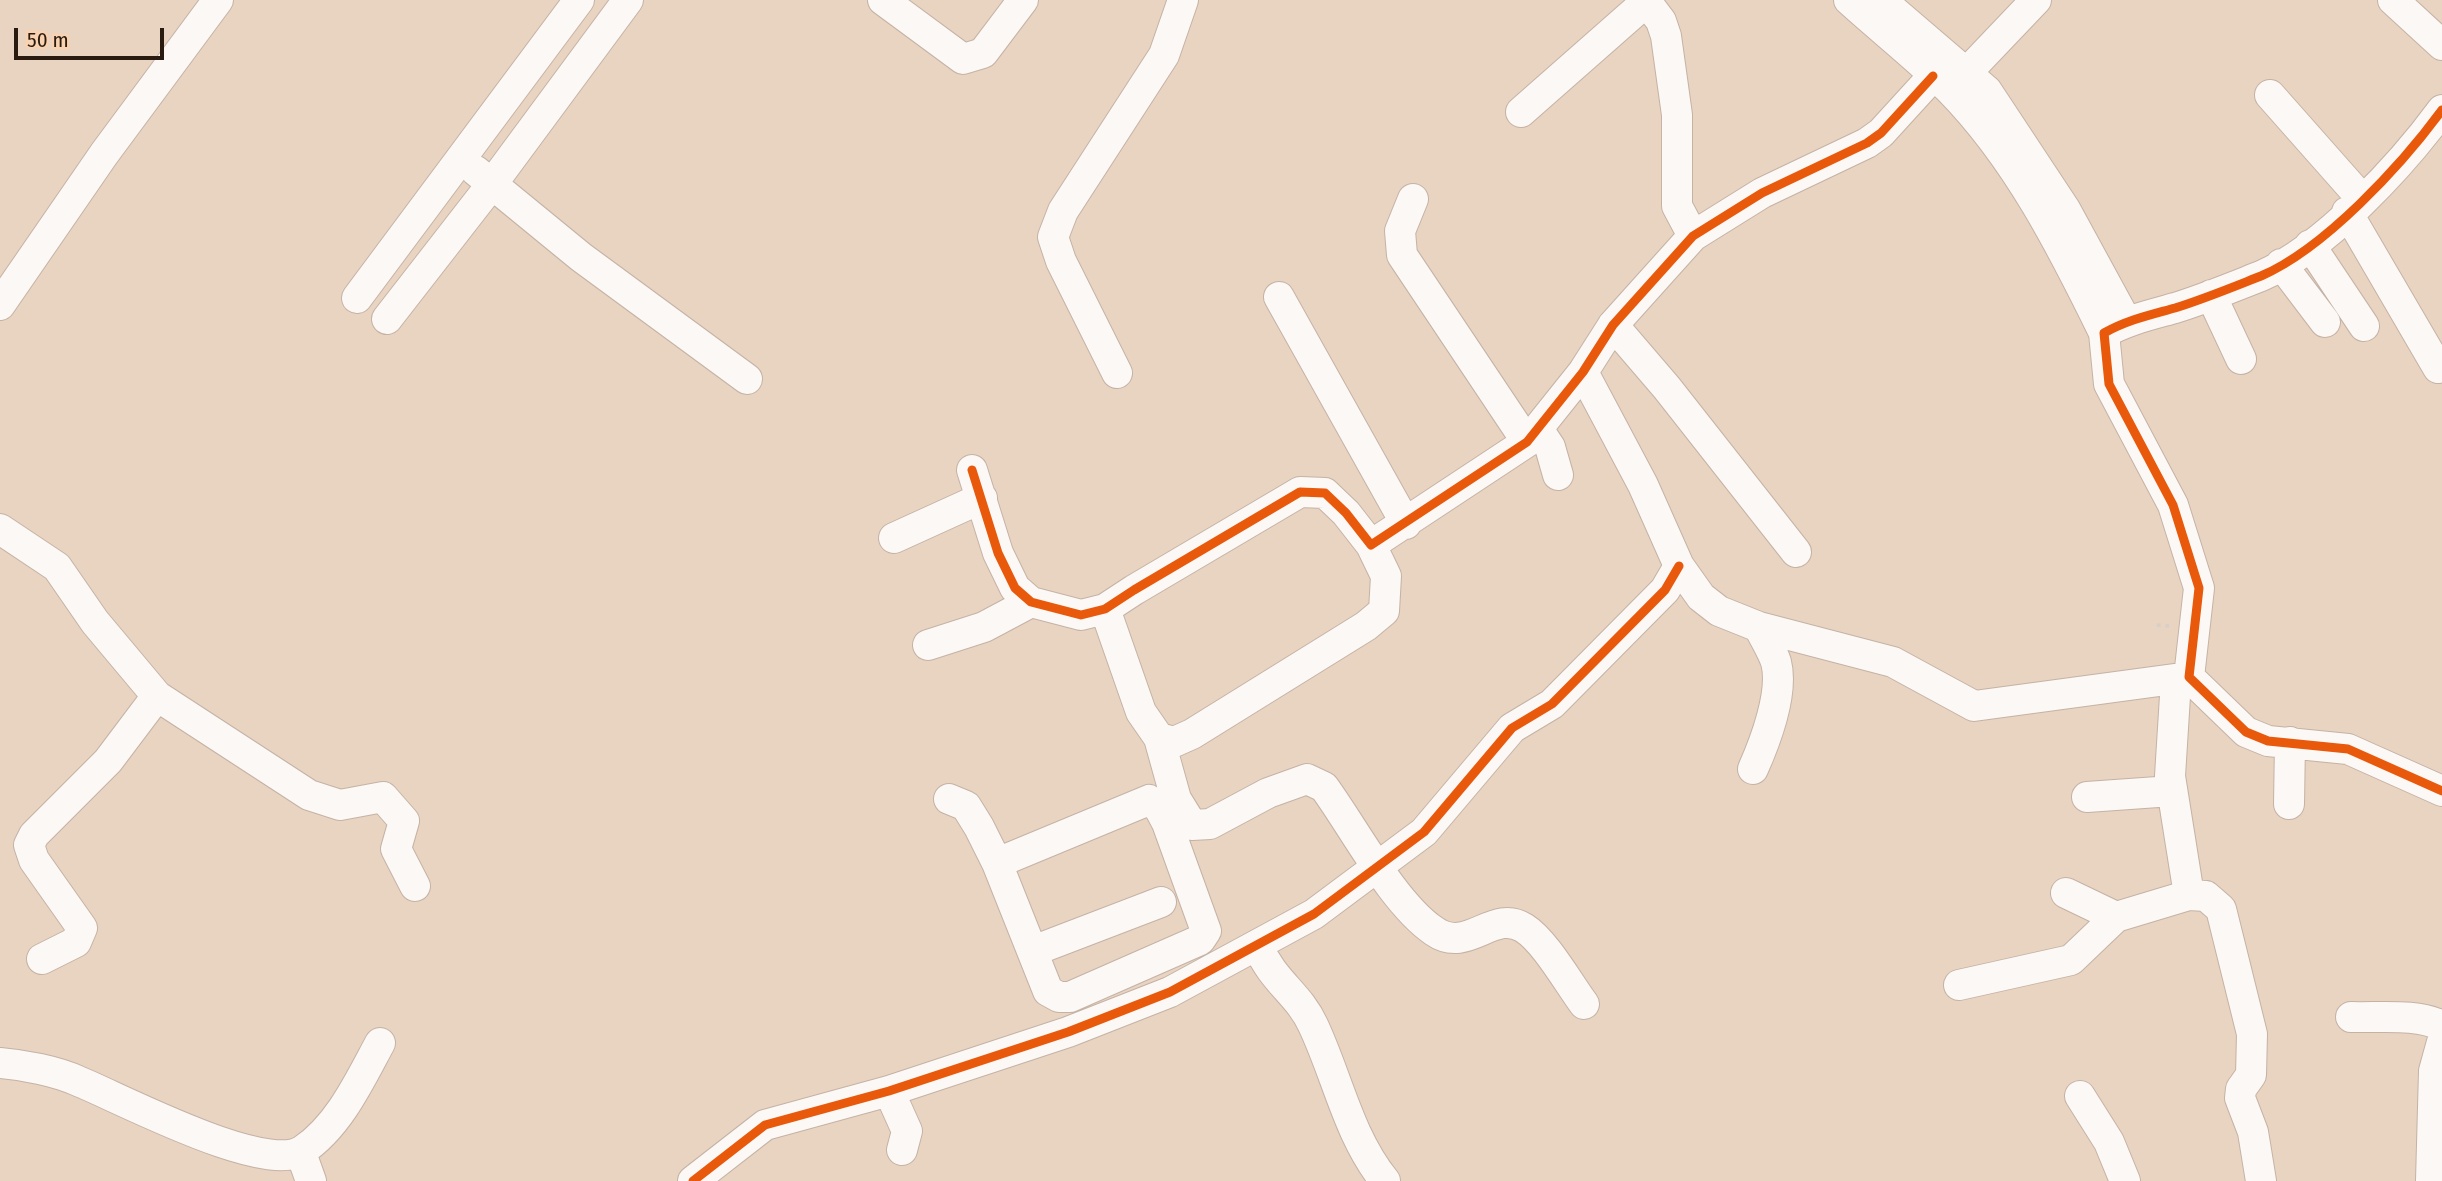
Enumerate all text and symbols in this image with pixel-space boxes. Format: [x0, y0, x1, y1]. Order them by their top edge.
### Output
scale bar [18, 14, 168, 58]
text: 50 m [27, 27, 69, 53]

